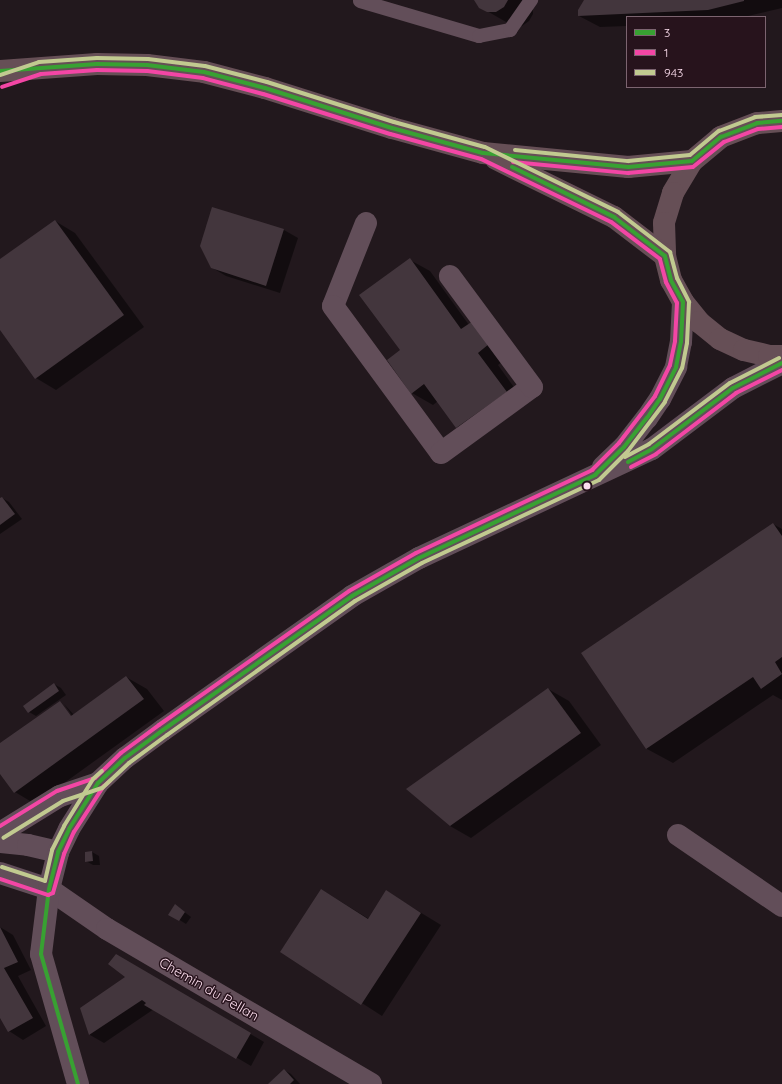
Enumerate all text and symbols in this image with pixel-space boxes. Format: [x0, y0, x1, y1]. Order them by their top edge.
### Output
legend [626, 16, 766, 88]
text: 3 [664, 25, 670, 40]
text: 1 [664, 45, 668, 60]
text: 943 [664, 65, 683, 80]
unlabelled marker [582, 481, 592, 491]
street label: Chemin du Pellan [156, 954, 262, 1024]

